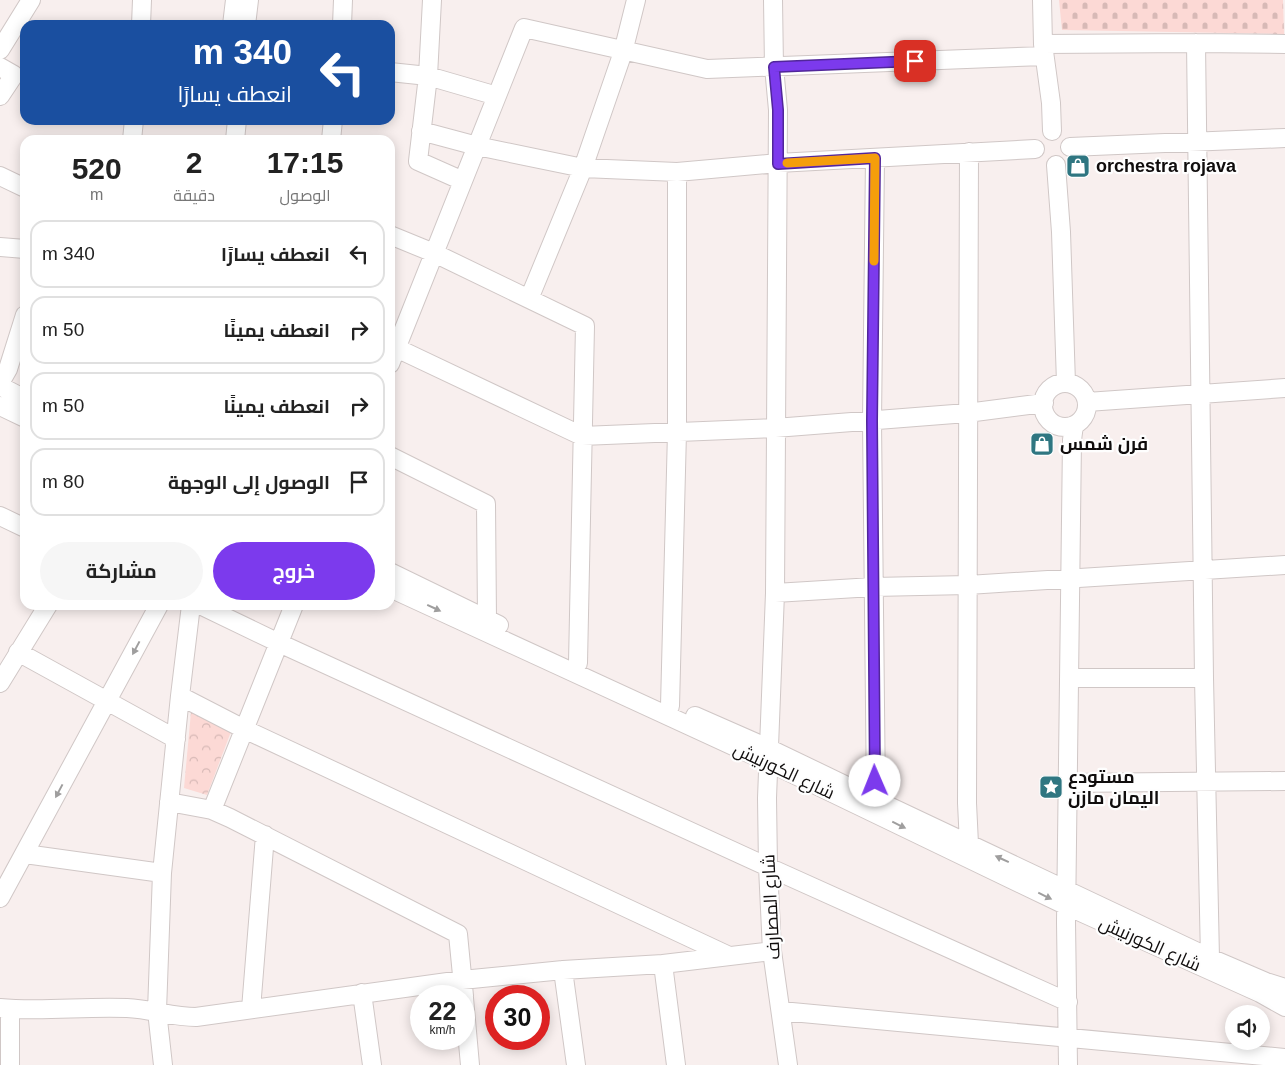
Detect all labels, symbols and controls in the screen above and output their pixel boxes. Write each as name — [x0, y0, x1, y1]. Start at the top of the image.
text: 340 m — [193, 32, 292, 71]
icon: left — [310, 40, 375, 105]
pin — [894, 40, 936, 82]
icon: arrive — [901, 47, 929, 75]
text: انعطف يسارًا — [177, 82, 292, 107]
text: 2 — [186, 146, 203, 179]
text: 17:15 — [267, 146, 343, 179]
text: 520 — [72, 152, 122, 185]
shop icon: orchestra rojava — [1065, 153, 1091, 179]
place label: orchestra rojava — [1096, 156, 1237, 176]
text: m — [90, 186, 103, 203]
text: دقيقة — [173, 187, 215, 204]
text: الوصول — [280, 187, 330, 204]
icon: left — [345, 240, 373, 268]
text: 340 m — [42, 243, 95, 264]
text: انعطف يسارًا — [221, 244, 330, 265]
icon: right — [345, 316, 373, 344]
text: 50 m — [42, 319, 84, 340]
text: انعطف يمينًا — [223, 320, 330, 341]
icon: right — [345, 392, 373, 420]
text: 50 m — [42, 395, 84, 416]
text: انعطف يمينًا — [223, 396, 330, 417]
shop icon: فرن شمس — [1029, 431, 1055, 457]
place label: فرن شمس — [1060, 434, 1148, 455]
icon: arrive — [345, 468, 373, 496]
text: 80 m — [42, 471, 84, 492]
text: الوصول إلى الوجهة — [168, 472, 330, 493]
button: مشاركة — [40, 542, 203, 600]
button: خروج — [213, 542, 375, 600]
one-way arrow — [427, 605, 441, 613]
one-way arrow — [132, 641, 140, 655]
street label: شارع الكورنيش — [729, 739, 838, 805]
position arrow — [848, 754, 900, 806]
place label: مستودع اليمان مازن — [1068, 767, 1159, 809]
place icon: مستودع اليمان مازن — [1038, 774, 1064, 800]
one-way arrow — [55, 784, 63, 798]
one-way arrow — [891, 821, 906, 830]
street label: شارع المصارف — [758, 854, 786, 960]
one-way arrow — [995, 855, 1009, 863]
one-way arrow — [1038, 892, 1052, 900]
street label: شارع الكورنيش — [1095, 913, 1204, 977]
speed limit sign: 30 — [485, 985, 550, 1050]
text: 22 — [429, 997, 456, 1025]
map controls — [1225, 1005, 1270, 1050]
button: sound — [1225, 1005, 1270, 1050]
text: km/h — [429, 1023, 456, 1037]

